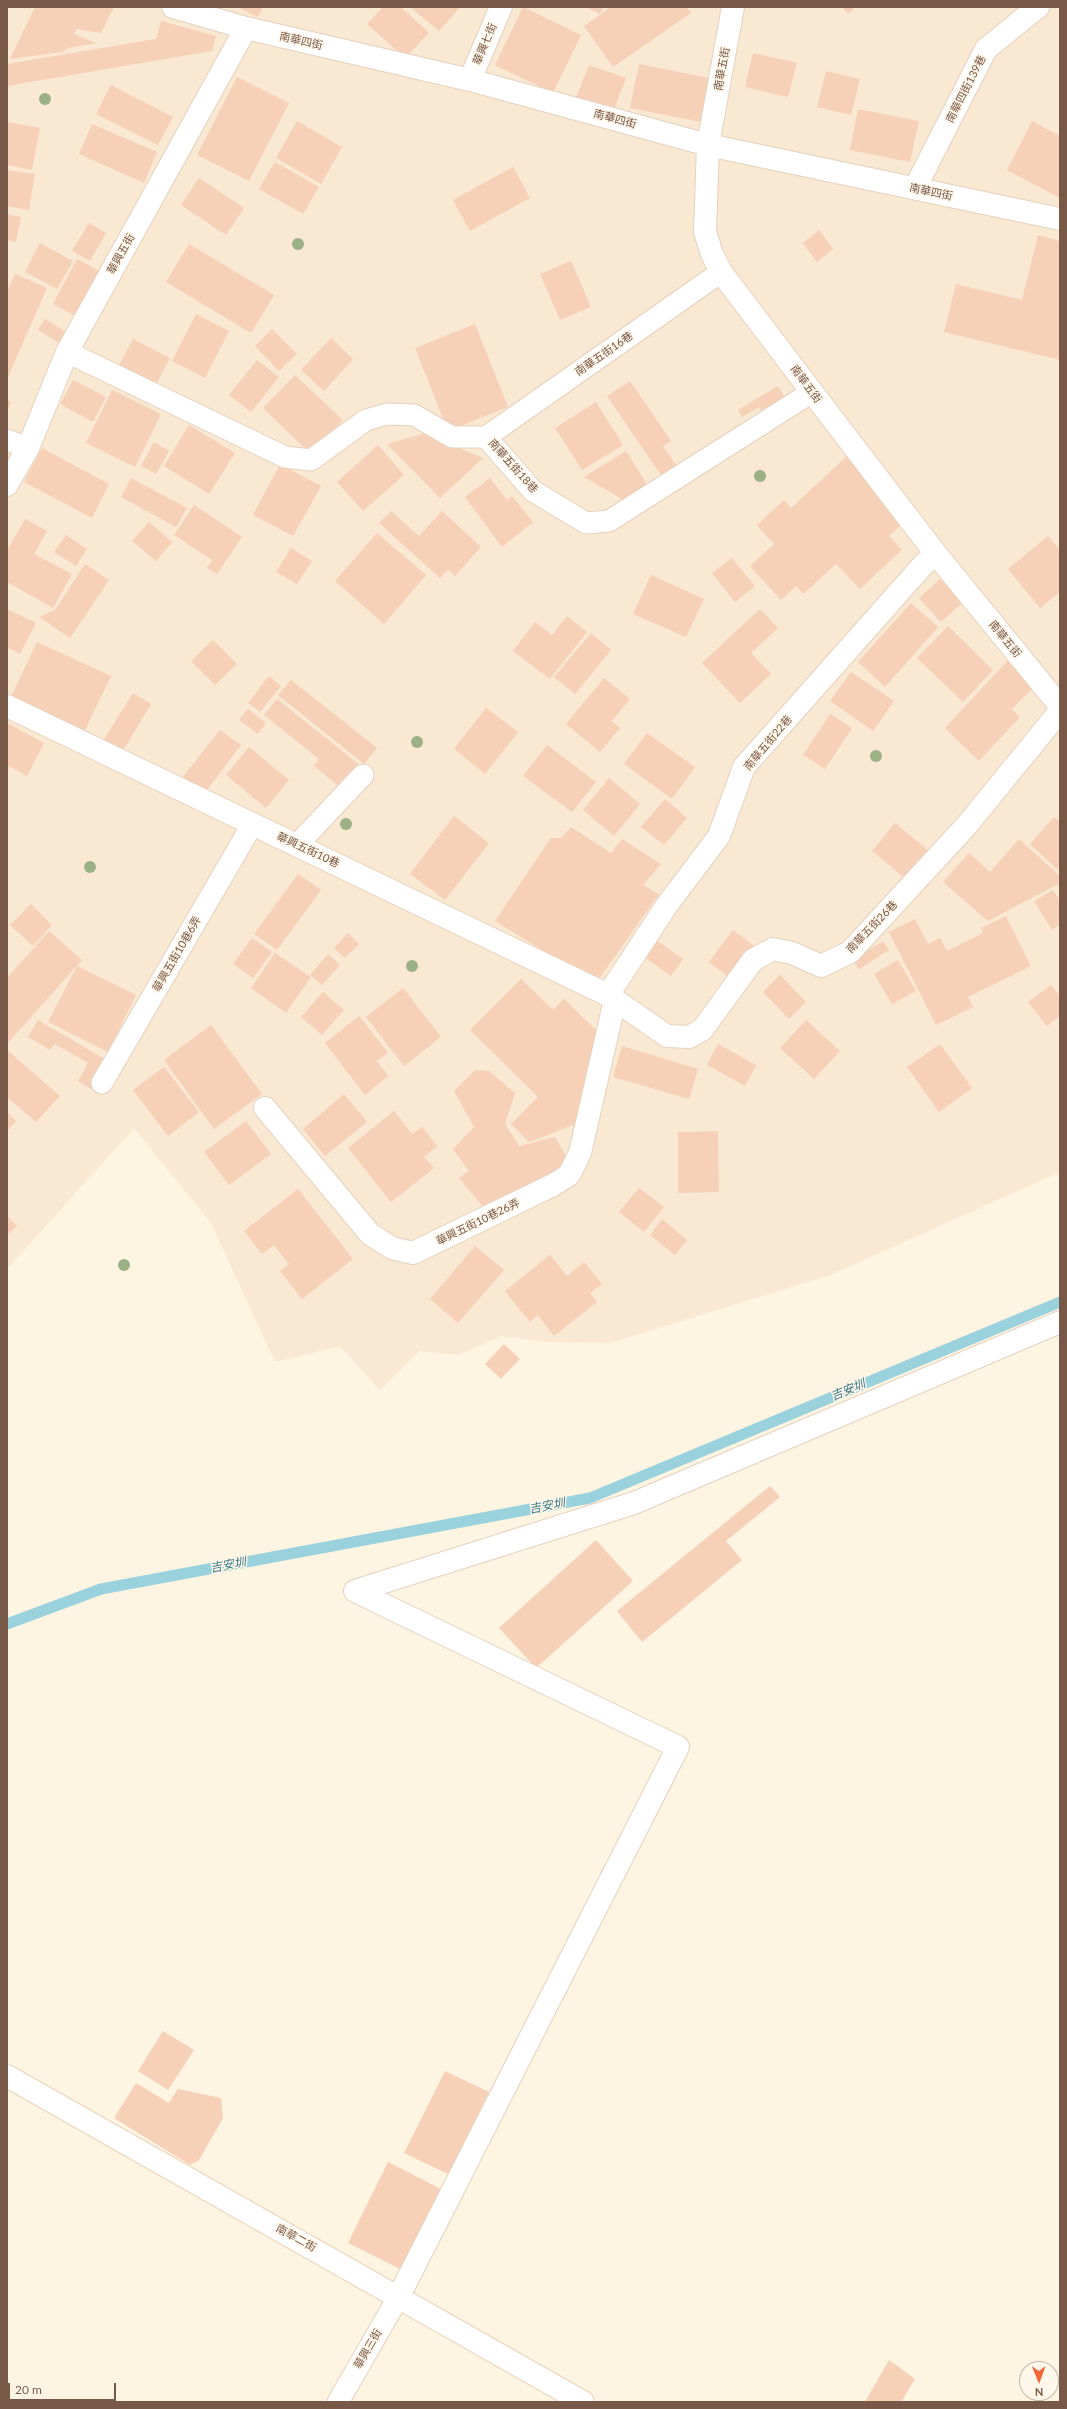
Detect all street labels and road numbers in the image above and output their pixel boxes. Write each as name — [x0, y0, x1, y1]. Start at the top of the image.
street label: 華興七街 — [470, 21, 500, 67]
street label: 南華四街 — [278, 30, 324, 52]
street label: 南華五街 — [712, 46, 732, 92]
street label: 南華四街139巷 — [943, 53, 989, 125]
street label: 南華四街 — [592, 107, 638, 131]
street label: 南華四街 — [908, 181, 954, 203]
street label: 華興五街 — [105, 232, 137, 276]
street label: 南華五街16巷 — [572, 329, 636, 379]
street label: 南華五街 — [787, 362, 825, 406]
street label: 南華五街18巷 — [485, 436, 541, 496]
street label: 南華五街 — [986, 618, 1024, 660]
street label: 南華五街22巷 — [741, 713, 795, 773]
street label: 華興五街10巷 — [275, 830, 341, 870]
street label: 南華五街26巷 — [844, 898, 900, 956]
street label: 華興五街10巷6弄 — [150, 914, 204, 994]
street label: 華興五街10巷26弄 — [434, 1196, 522, 1248]
street label: 南華二街 — [274, 2222, 318, 2254]
street label: 華興三街 — [351, 2327, 385, 2371]

